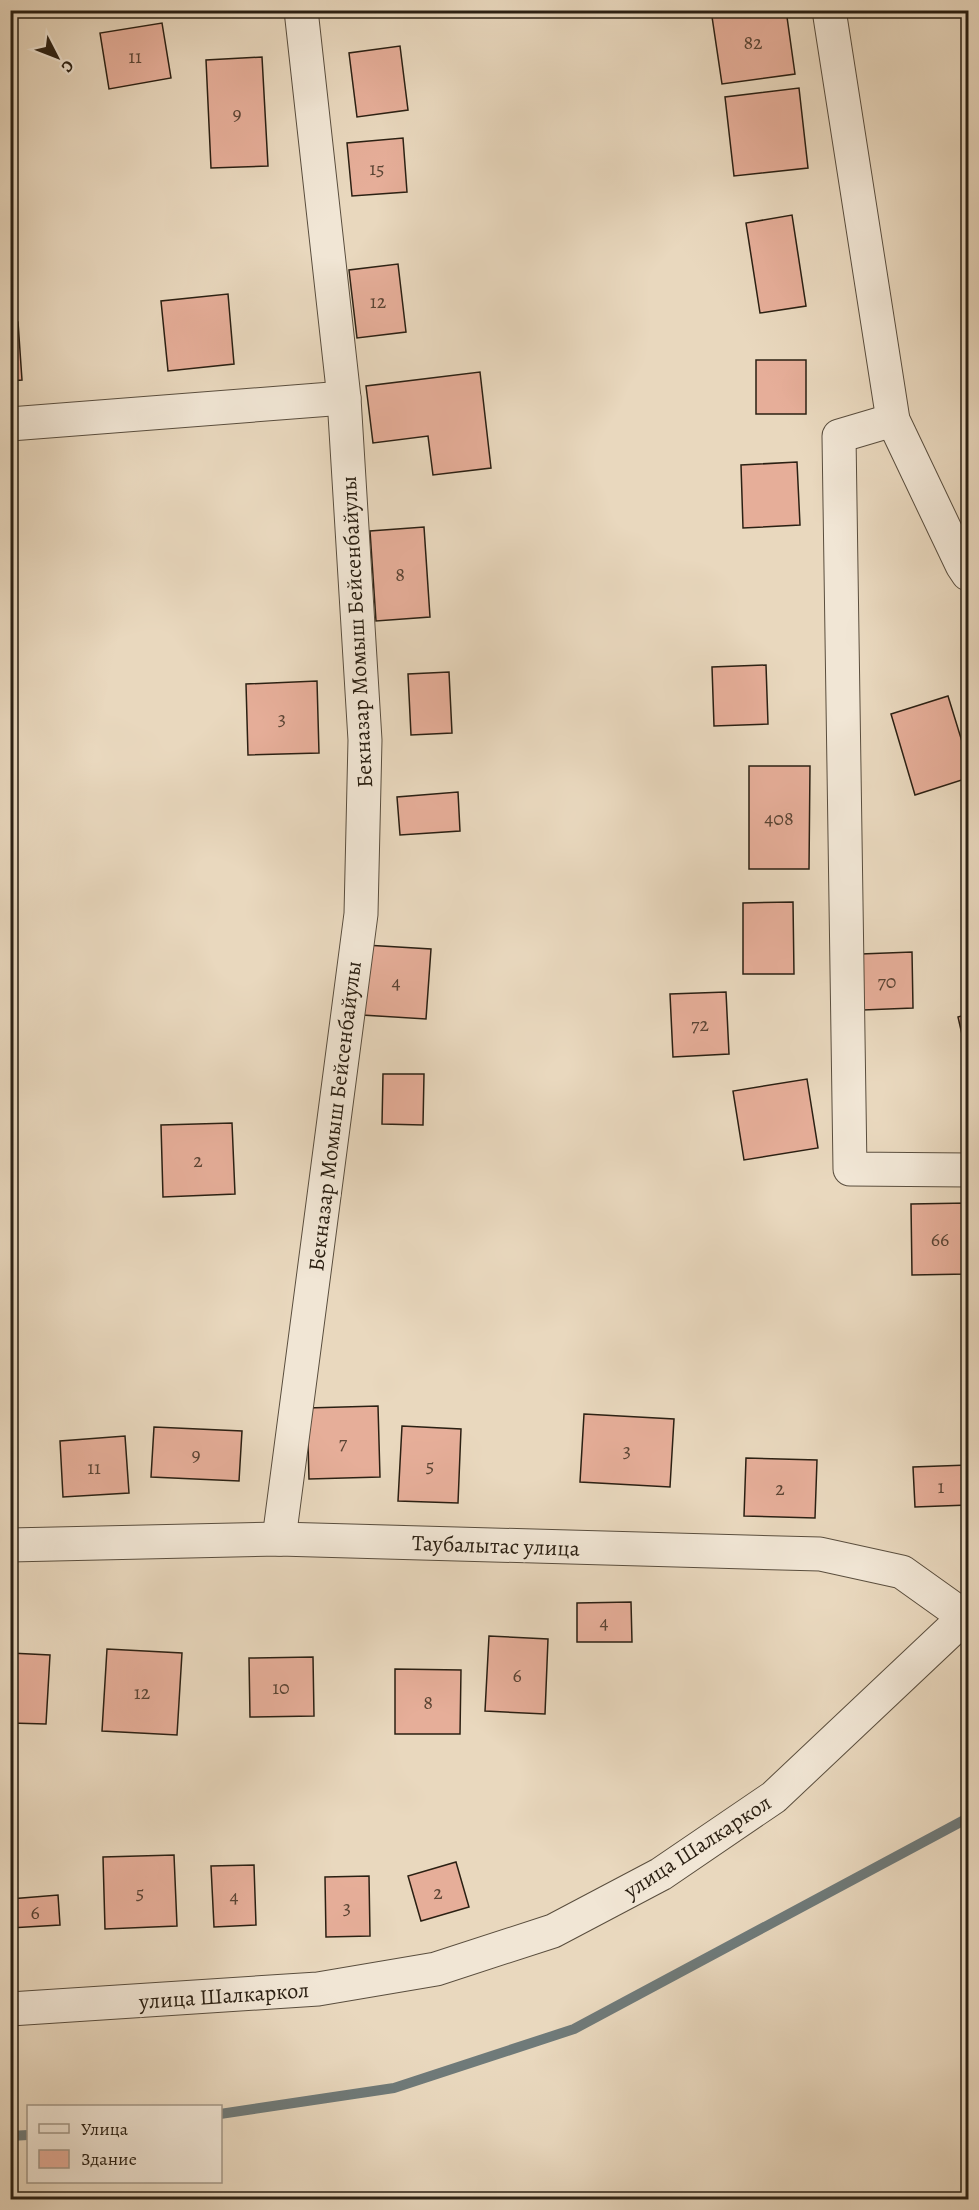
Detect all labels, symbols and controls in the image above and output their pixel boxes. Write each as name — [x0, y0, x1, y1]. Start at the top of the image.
north arrow — [27, 27, 87, 87]
house number: 82 — [743, 29, 763, 56]
house number: 11 — [128, 43, 142, 70]
text: С — [56, 55, 79, 77]
house number: 9 — [232, 100, 242, 127]
house number: 15 — [369, 155, 385, 182]
house number: 12 — [370, 288, 387, 315]
street label: Бекназар Момыш Бейсенбайулы — [334, 475, 380, 789]
house number: 8 — [395, 561, 405, 588]
house number: 3 — [278, 705, 286, 732]
house number: 408 — [764, 805, 794, 832]
street label: Бекназар Момыш Бейсенбайулы — [301, 959, 369, 1273]
house number: 70 — [877, 968, 897, 995]
house number: 4 — [391, 969, 401, 996]
house number: 72 — [691, 1011, 709, 1038]
house number: 2 — [193, 1147, 203, 1174]
house number: 66 — [931, 1226, 949, 1253]
house number: 7 — [339, 1429, 348, 1456]
house number: 3 — [623, 1437, 631, 1464]
house number: 9 — [191, 1441, 201, 1468]
house number: 5 — [426, 1452, 434, 1479]
house number: 11 — [87, 1454, 101, 1481]
house number: 1 — [938, 1473, 945, 1500]
house number: 2 — [775, 1475, 785, 1502]
street label: Таубалытас улица — [412, 1528, 581, 1564]
house number: 4 — [599, 1609, 609, 1636]
house number: 6 — [512, 1662, 522, 1689]
house number: 10 — [272, 1674, 290, 1701]
house number: 12 — [134, 1679, 151, 1706]
house number: 8 — [423, 1689, 433, 1716]
street label: улица Шалкаркол — [617, 1788, 777, 1906]
house number: 5 — [136, 1879, 144, 1906]
house number: 2 — [433, 1879, 443, 1906]
house number: 4 — [229, 1883, 239, 1910]
house number: 3 — [343, 1894, 351, 1921]
house number: 6 — [30, 1899, 40, 1926]
street label: улица Шалкаркол — [137, 1975, 310, 2017]
legend — [27, 2105, 222, 2183]
text: Улица — [81, 2117, 129, 2141]
text: Здание — [81, 2147, 137, 2171]

